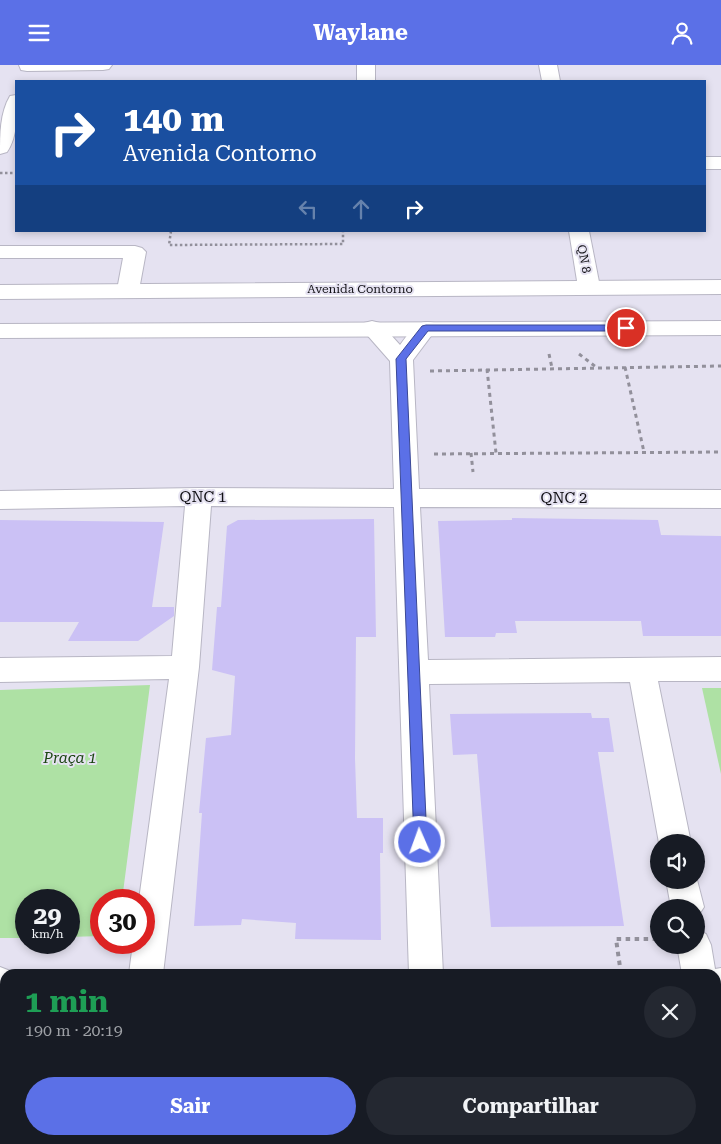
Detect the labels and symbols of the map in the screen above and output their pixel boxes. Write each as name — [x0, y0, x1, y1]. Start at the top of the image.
street label: QN 8 — [574, 243, 594, 275]
street label: Avenida Contorno — [307, 282, 413, 296]
pin — [605, 307, 647, 349]
street label: QNC 1 — [180, 488, 226, 506]
street label: QNC 2 — [541, 489, 587, 507]
park label: Praça 1 — [42, 749, 97, 767]
position arrow — [393, 815, 445, 867]
speed limit sign: 30 — [90, 889, 155, 954]

